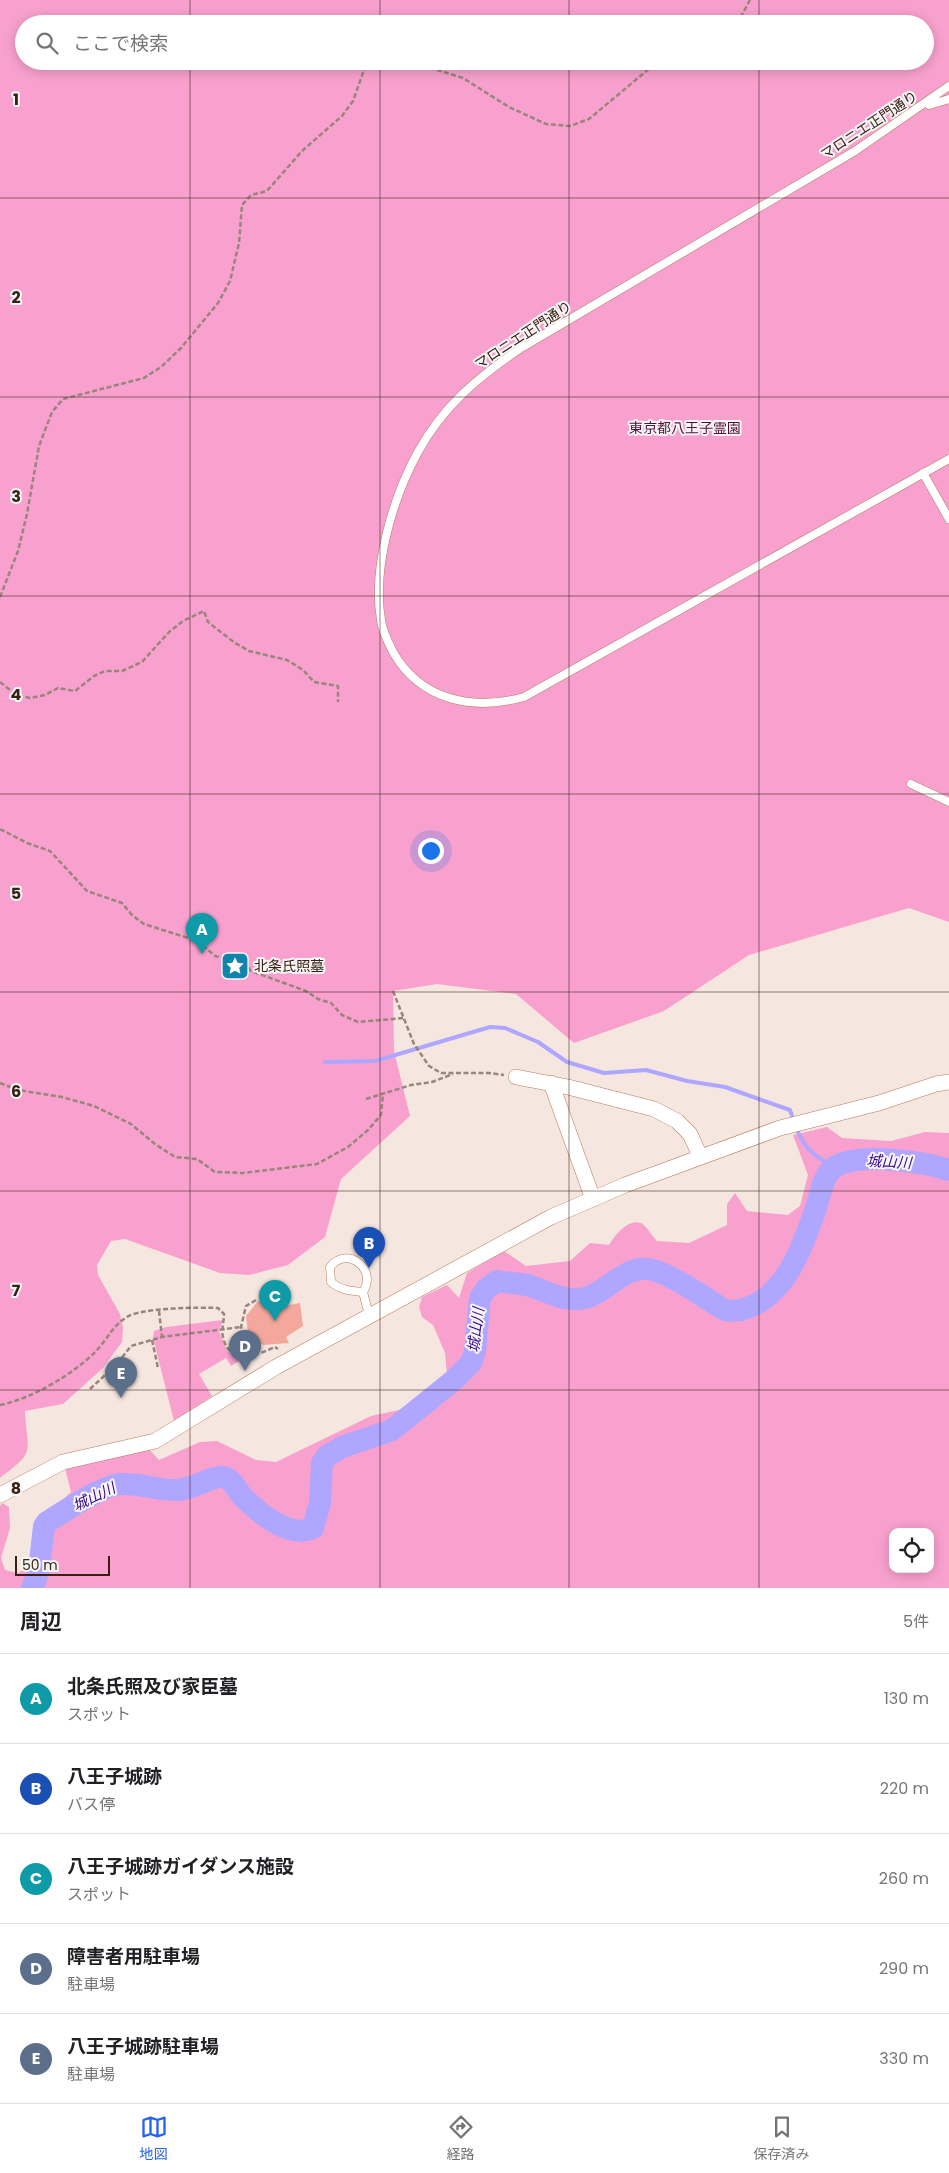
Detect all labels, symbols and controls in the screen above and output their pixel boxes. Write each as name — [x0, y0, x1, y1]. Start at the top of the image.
search box — [15, 15, 934, 70]
icon: search — [33, 29, 61, 57]
text: ここで検索 — [73, 30, 168, 57]
street label: マロニエ正門通り — [817, 86, 921, 164]
text: 1 — [13, 88, 19, 111]
text: 2 — [11, 286, 21, 309]
street label: マロニエ正門通り — [471, 296, 575, 374]
park label: 東京都八王子霊園 — [629, 418, 741, 438]
text: 3 — [11, 485, 21, 508]
text: 4 — [11, 683, 22, 706]
your location — [418, 838, 444, 864]
text: 5 — [11, 882, 21, 905]
pin: A — [186, 913, 218, 954]
place icon: 北条氏照墓 — [220, 951, 250, 981]
place label: 北条氏照墓 — [254, 956, 324, 976]
text: 6 — [11, 1080, 21, 1103]
water label: 城山川 — [866, 1150, 914, 1173]
pin: B — [353, 1227, 385, 1268]
text: 7 — [12, 1279, 21, 1302]
pin: C — [259, 1280, 291, 1321]
water label: 城山川 — [462, 1304, 489, 1354]
pin: D — [229, 1330, 261, 1371]
pin: E — [105, 1357, 137, 1398]
water label: 城山川 — [69, 1476, 120, 1516]
text: 8 — [11, 1477, 21, 1500]
map controls — [889, 1528, 934, 1573]
button: locate — [889, 1528, 934, 1573]
scale bar — [15, 1553, 110, 1576]
text: 50 m — [22, 1555, 58, 1575]
text: 周辺 — [20, 1607, 62, 1636]
text: 5件 — [903, 1610, 929, 1633]
text: 北条氏照及び家臣墓 — [67, 1673, 238, 1700]
text: A — [30, 1687, 42, 1710]
text: 130 m — [884, 1687, 929, 1710]
text: スポット — [67, 1703, 131, 1726]
text: 八王子城跡 — [67, 1763, 162, 1790]
text: B — [31, 1777, 41, 1800]
text: 220 m — [880, 1777, 929, 1800]
text: バス停 — [67, 1793, 115, 1816]
text: 八王子城跡ガイダンス施設 — [67, 1853, 294, 1880]
text: C — [30, 1867, 42, 1890]
text: 260 m — [879, 1867, 929, 1890]
text: スポット — [67, 1883, 131, 1906]
text: 障害者用駐車場 — [67, 1943, 200, 1970]
text: D — [30, 1957, 42, 1980]
text: 290 m — [879, 1957, 929, 1980]
text: 駐車場 — [67, 1973, 115, 1996]
text: 八王子城跡駐車場 — [67, 2033, 219, 2060]
text: E — [32, 2047, 40, 2070]
text: 330 m — [879, 2047, 929, 2070]
text: 駐車場 — [67, 2063, 115, 2086]
tab: 地図 — [140, 2113, 168, 2165]
tab: 経路 — [447, 2113, 475, 2165]
tab: 保存済み — [754, 2113, 810, 2165]

